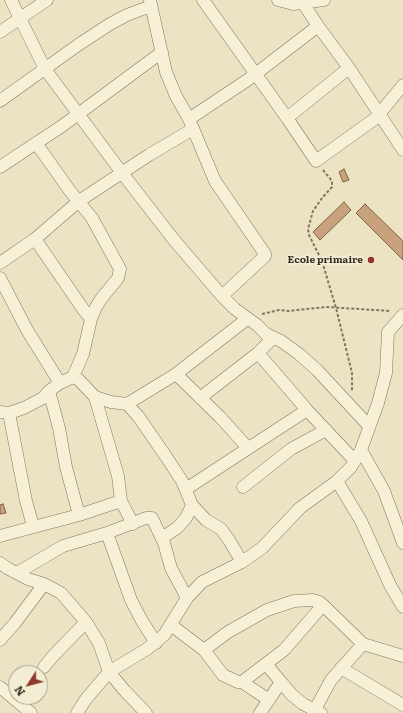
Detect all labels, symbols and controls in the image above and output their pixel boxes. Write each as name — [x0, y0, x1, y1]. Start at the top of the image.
place label: Ecole primaire — [288, 254, 363, 266]
marker: Ecole primaire — [366, 255, 376, 265]
north arrow — [8, 665, 48, 705]
text: N — [10, 683, 28, 700]

